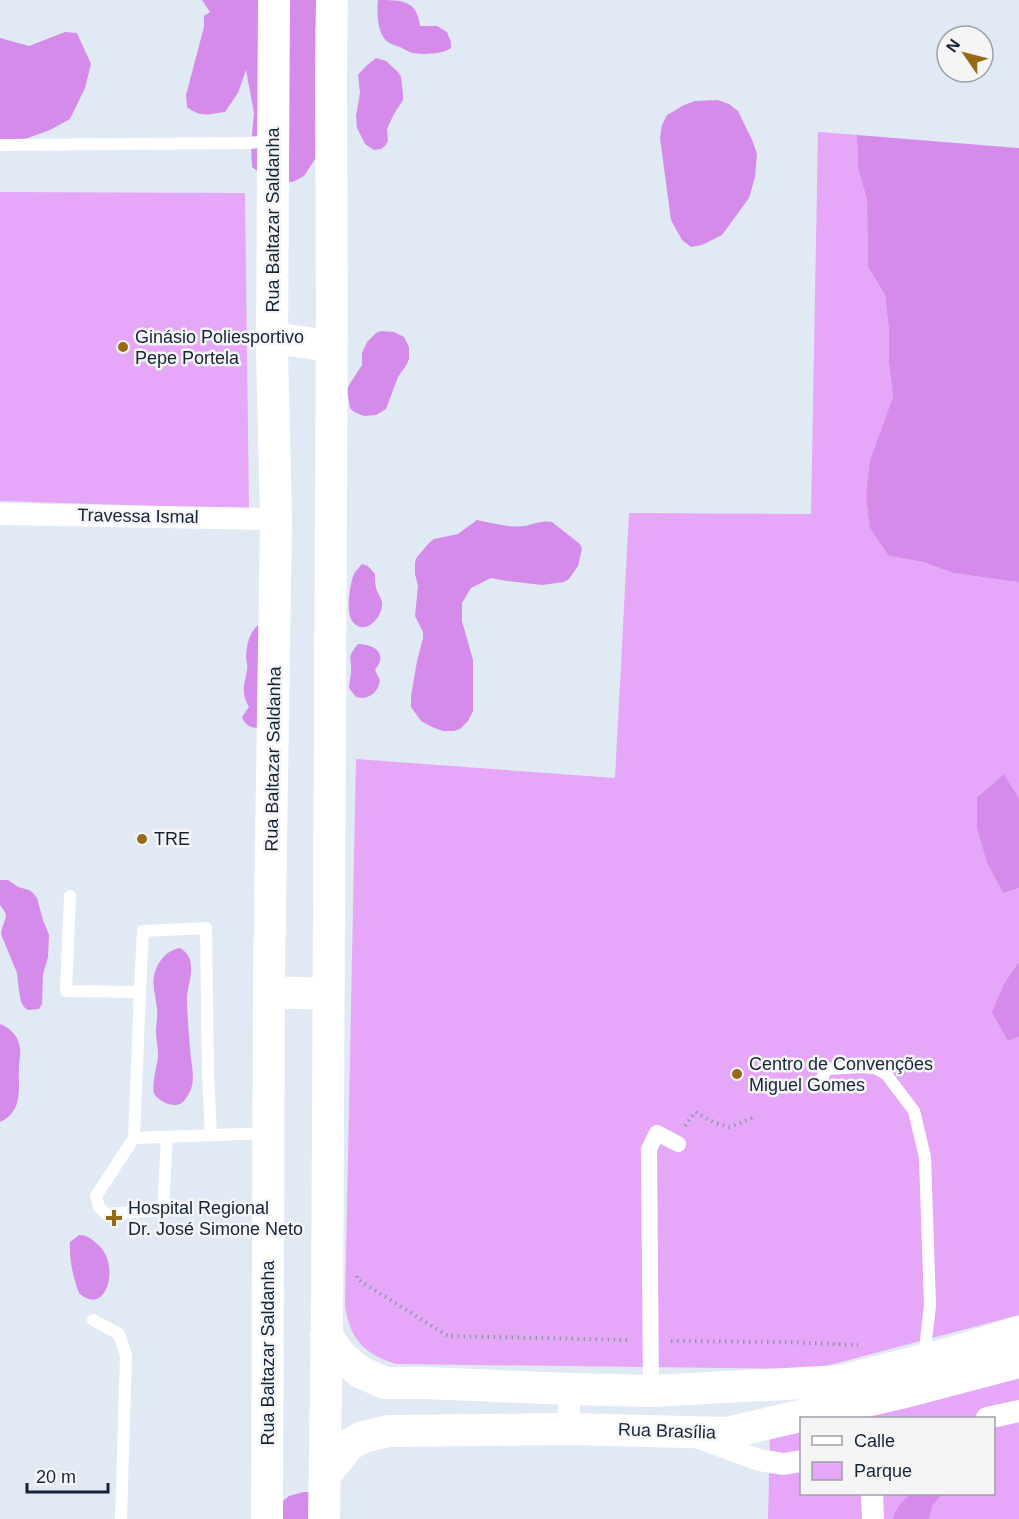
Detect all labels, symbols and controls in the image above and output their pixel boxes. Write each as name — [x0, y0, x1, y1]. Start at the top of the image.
north arrow — [935, 24, 995, 84]
text: N — [943, 36, 963, 55]
street label: Rua Baltazar Saldanha — [263, 126, 283, 313]
place label: Ginásio Poliesportivo Pepe Portela — [135, 327, 304, 368]
marker: Ginásio Poliesportivo Pepe Portela — [116, 340, 130, 354]
street label: Travessa Ismal — [77, 505, 199, 527]
street label: Rua Baltazar Saldanha — [261, 665, 285, 852]
place label: TRE — [154, 829, 190, 849]
marker: TRE — [135, 832, 149, 846]
place label: Centro de Convenções Miguel Gomes — [749, 1054, 933, 1095]
marker: Centro de Convenções Miguel Gomes — [730, 1067, 744, 1081]
place label: Hospital Regional Dr. José Simone Neto — [128, 1198, 303, 1239]
marker: Hospital Regional Dr. José Simone Neto — [105, 1209, 123, 1227]
street label: Rua Baltazar Saldanha — [258, 1259, 278, 1446]
legend — [800, 1417, 995, 1495]
street label: Rua Brasília — [618, 1419, 717, 1443]
text: Calle — [854, 1431, 895, 1451]
scale bar — [27, 1456, 108, 1494]
text: Parque — [854, 1461, 912, 1481]
text: 20 m — [36, 1467, 76, 1487]

